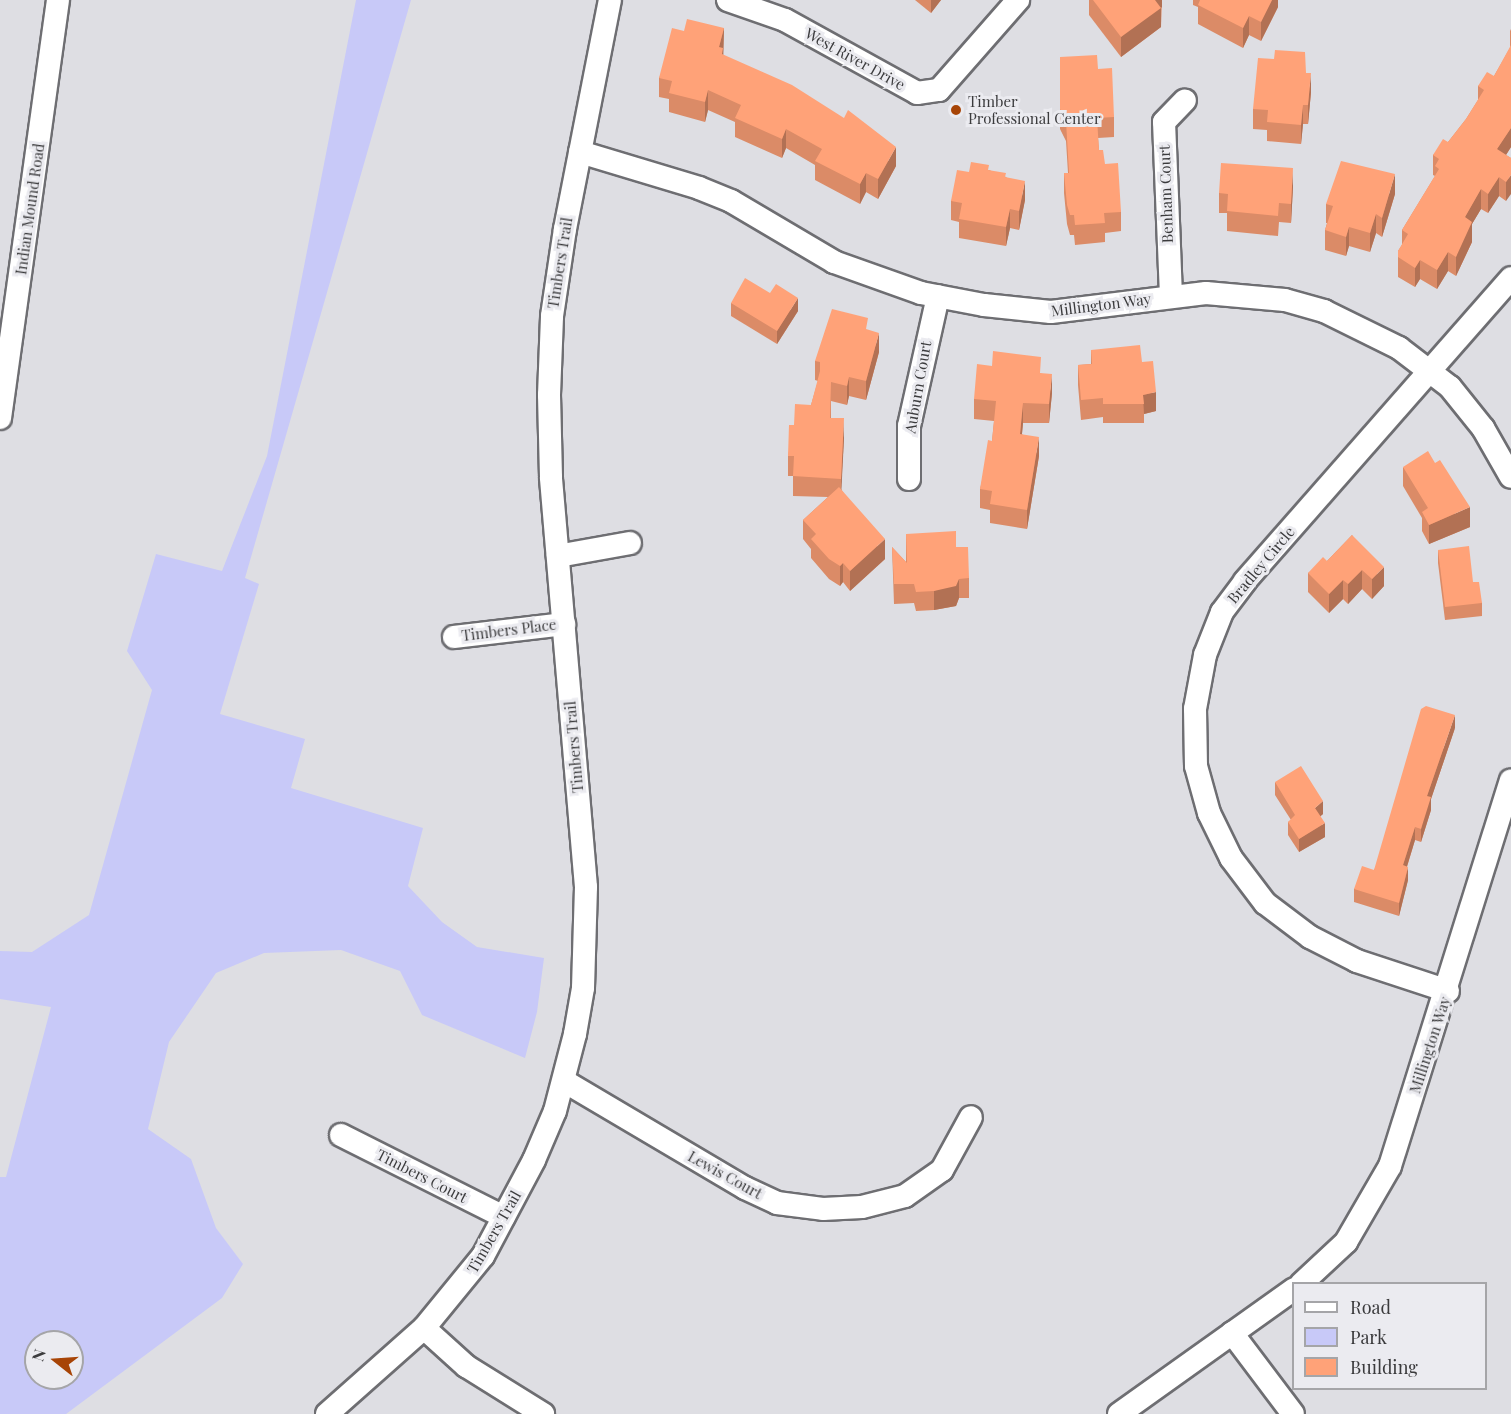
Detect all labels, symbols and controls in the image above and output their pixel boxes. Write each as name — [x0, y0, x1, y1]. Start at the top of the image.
street label: West River Drive — [802, 24, 908, 94]
place label: Timber Professional Center — [968, 92, 1101, 127]
marker: Timber Professional Center — [949, 103, 963, 117]
street label: Indian Mound Road — [12, 142, 48, 276]
street label: Benham Court — [1155, 144, 1177, 244]
street label: Timbers Trail — [544, 216, 576, 310]
street label: Millington Way — [1050, 290, 1152, 320]
street label: Auburn Court — [901, 339, 935, 435]
street label: Bradley Circle — [1224, 523, 1298, 607]
street label: Timbers Place — [461, 615, 557, 645]
street label: Timbers Trail — [561, 700, 587, 794]
street label: Millington Way — [1406, 994, 1454, 1096]
street label: Timbers Court — [374, 1145, 470, 1207]
street label: Lewis Court — [685, 1147, 765, 1203]
street label: Timbers Trail — [463, 1188, 525, 1276]
legend — [1292, 1282, 1487, 1390]
text: Road — [1350, 1295, 1391, 1319]
text: Park — [1350, 1325, 1387, 1349]
north arrow — [24, 1330, 84, 1390]
text: N — [26, 1347, 50, 1364]
text: Building — [1350, 1355, 1418, 1379]

